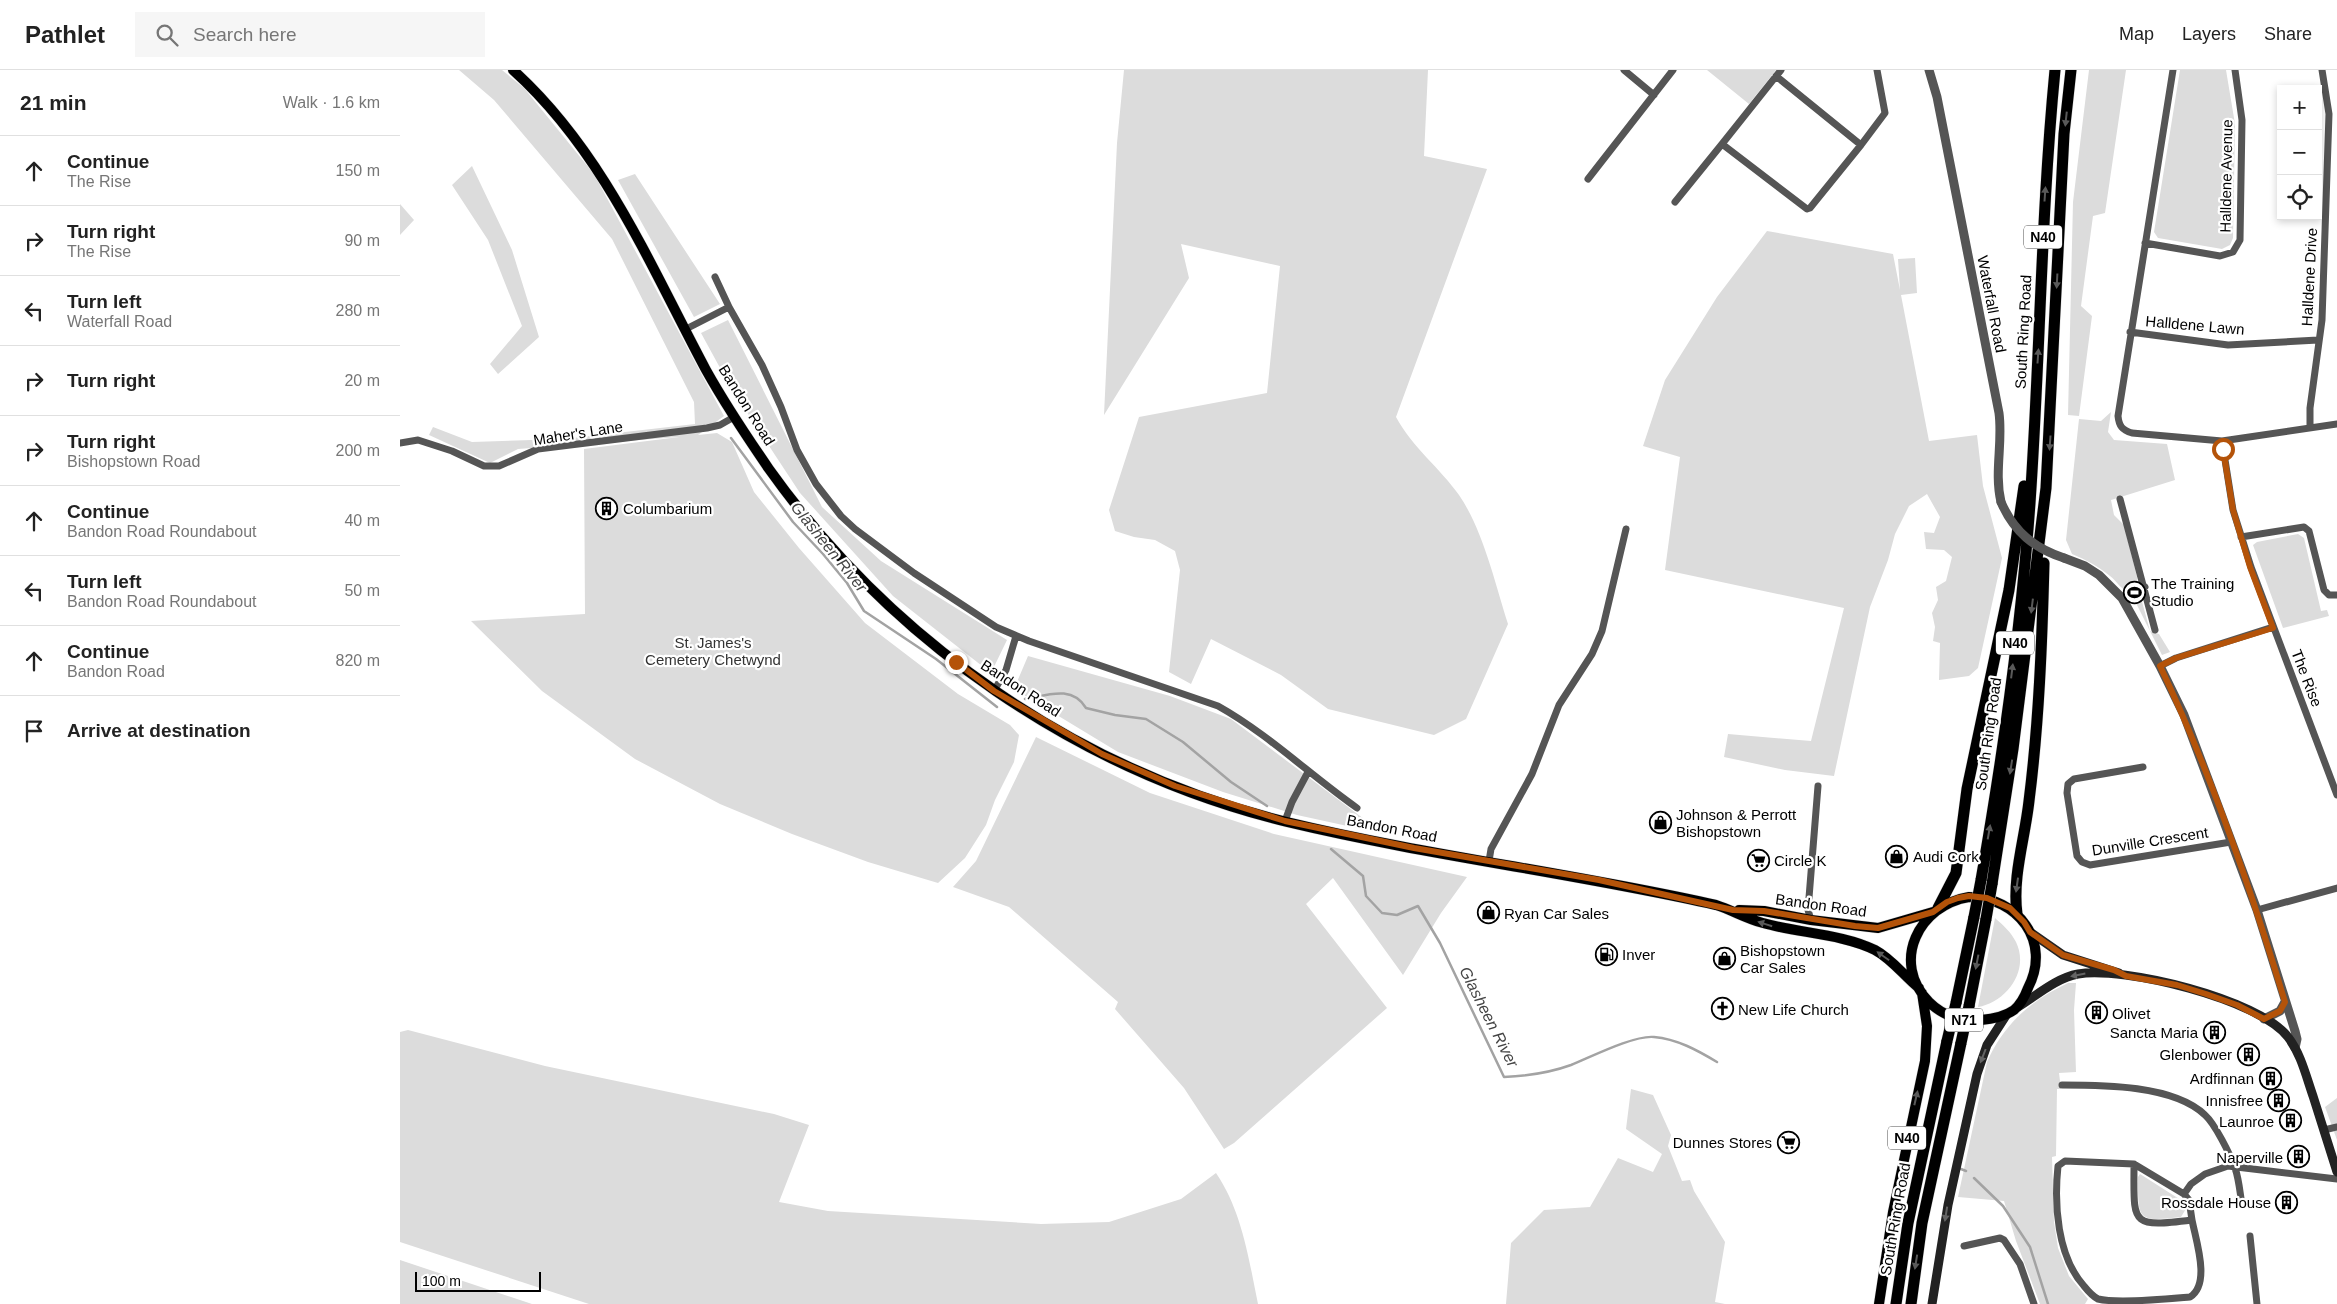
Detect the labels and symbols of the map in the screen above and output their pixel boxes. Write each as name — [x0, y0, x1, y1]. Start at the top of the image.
one-way arrow — [2062, 111, 2070, 127]
street label: Halldene Avenue — [2217, 119, 2235, 233]
one-way arrow — [2042, 185, 2050, 201]
road number: N40 — [2024, 226, 2062, 248]
street label: Halldene Drive — [2298, 227, 2320, 327]
street label: Waterfall Road — [1974, 254, 2010, 354]
one-way arrow — [2053, 273, 2061, 289]
street label: South Ring Road — [2012, 275, 2034, 389]
street label: Halldene Lawn — [2145, 312, 2245, 338]
one-way arrow — [2034, 348, 2042, 364]
street label: Bandon Road — [715, 362, 779, 448]
street label: Maher's Lane — [532, 418, 624, 448]
one-way arrow — [2045, 435, 2053, 451]
route start — [2212, 438, 2235, 461]
building icon: Columbarium — [595, 496, 619, 520]
water label: Glasheen River — [788, 499, 871, 596]
place label: Columbarium — [623, 500, 712, 517]
place label: The Training Studio — [2151, 575, 2234, 609]
sports icon: The Training Studio — [2123, 580, 2147, 604]
one-way arrow — [2028, 598, 2036, 614]
road number: N40 — [1996, 632, 2034, 654]
park label: St. James's Cemetery Chetwynd — [645, 634, 781, 668]
street label: The Rise — [2288, 647, 2326, 709]
route end — [945, 651, 968, 674]
street label: Bandon Road — [978, 656, 1064, 720]
one-way arrow — [2008, 663, 2016, 679]
street label: South Ring Road — [1972, 676, 2004, 792]
one-way arrow — [2007, 759, 2015, 775]
place label: Johnson & Perrott Bishopstown — [1676, 806, 1797, 840]
street label: Bandon Road — [1345, 811, 1439, 845]
shop icon: Johnson & Perrott Bishopstown — [1648, 811, 1672, 835]
street label: Dunville Crescent — [2091, 823, 2210, 859]
one-way arrow — [1986, 824, 1994, 840]
shop icon: Audi Cork — [1885, 844, 1909, 868]
supermarket icon: Circle K — [1746, 848, 1770, 872]
place label: Audi Cork — [1913, 848, 1979, 865]
place label: Circle K — [1774, 852, 1827, 869]
one-way arrow — [2012, 877, 2020, 893]
street label: Bandon Road — [1774, 890, 1868, 920]
shop icon: Ryan Car Sales — [1476, 901, 1500, 925]
place label: Ryan Car Sales — [1504, 905, 1609, 922]
one-way arrow — [1757, 919, 1772, 927]
fuel station icon: Inver — [1594, 942, 1618, 966]
place label: Bishopstown Car Sales — [1740, 942, 1825, 976]
place label: Inver — [1622, 946, 1655, 963]
shop icon: Bishopstown Car Sales — [1712, 947, 1736, 971]
one-way arrow — [1876, 951, 1890, 961]
one-way arrow — [1973, 955, 1981, 970]
water label: Glasheen River — [1456, 964, 1522, 1071]
one-way arrow — [2070, 971, 2085, 979]
church icon: New Life Church — [1710, 997, 1734, 1021]
place label: New Life Church — [1738, 1001, 1849, 1018]
building icon: Olivet — [2084, 1001, 2108, 1025]
place label: Olivet — [2112, 1005, 2151, 1022]
road number: N71 — [1945, 1008, 1983, 1032]
building icon: Sancta Maria — [2202, 1020, 2226, 1044]
place label: Sancta Maria — [2110, 1024, 2199, 1041]
building icon: Glenbower — [2236, 1042, 2260, 1066]
place label: Glenbower — [2159, 1046, 2232, 1063]
one-way arrow — [1979, 1049, 1987, 1064]
building icon: Ardfinnan — [2258, 1066, 2282, 1090]
place label: Ardfinnan — [2190, 1070, 2254, 1087]
building icon: Innisfree — [2267, 1088, 2291, 1112]
one-way arrow — [1912, 1090, 1920, 1106]
place label: Innisfree — [2205, 1092, 2263, 1109]
building icon: Launroe — [2278, 1109, 2302, 1133]
place label: Launroe — [2219, 1113, 2274, 1130]
road number: N40 — [1888, 1126, 1926, 1150]
supermarket icon: Dunnes Stores — [1776, 1130, 1800, 1154]
place label: Dunnes Stores — [1673, 1134, 1772, 1151]
building icon: Naperville — [2287, 1145, 2311, 1169]
place label: Naperville — [2216, 1149, 2283, 1166]
street label: South Ring Road — [1877, 1161, 1913, 1277]
building icon: Rossdale House — [2275, 1190, 2299, 1214]
place label: Rossdale House — [2161, 1194, 2271, 1211]
one-way arrow — [1942, 1206, 1950, 1222]
one-way arrow — [1912, 1255, 1920, 1271]
scale bar — [415, 1269, 541, 1292]

